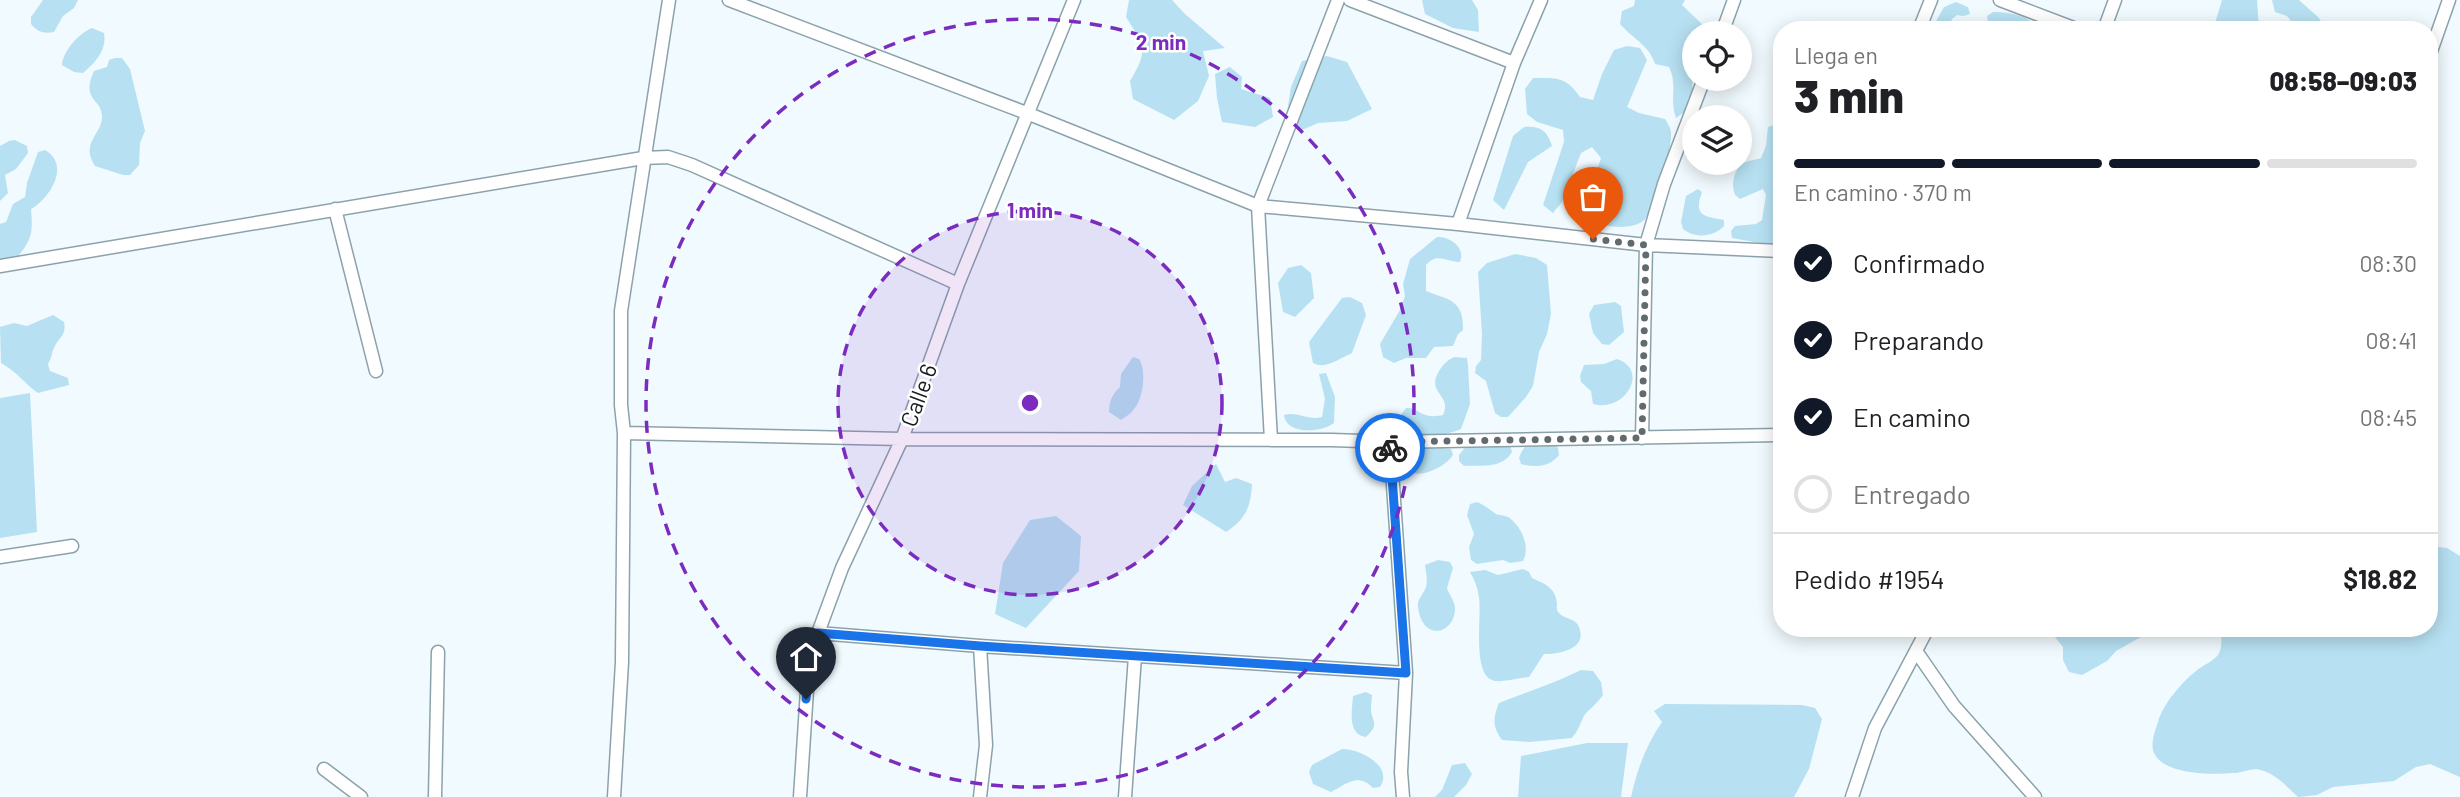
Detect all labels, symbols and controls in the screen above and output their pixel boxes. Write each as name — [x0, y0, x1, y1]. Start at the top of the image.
map controls — [1682, 21, 1752, 175]
button: locate — [1682, 21, 1752, 91]
text: 2 min — [1136, 29, 1186, 54]
text: Llega en — [1794, 41, 1878, 69]
text: 08:58–09:03 — [2270, 65, 2417, 96]
text: 3 min — [1794, 67, 1904, 122]
button: layers — [1682, 105, 1752, 175]
pin — [1563, 167, 1623, 239]
icon: bag — [1574, 178, 1612, 216]
text: En camino · 370 m — [1794, 178, 1972, 206]
text: 1 min — [1007, 197, 1053, 222]
icon: check — [1794, 244, 1832, 282]
text: Confirmado — [1853, 247, 1985, 278]
text: 08:30 — [2359, 249, 2417, 277]
icon: check — [1794, 321, 1832, 359]
text: Preparando — [1853, 324, 1984, 355]
text: 08:41 — [2366, 326, 2417, 354]
street label: Calle 6 — [894, 360, 942, 430]
centre of rings — [1018, 391, 1042, 415]
icon: check — [1794, 398, 1832, 436]
text: En camino — [1853, 401, 1971, 432]
text: 08:45 — [2360, 403, 2417, 431]
courier — [1355, 413, 1425, 483]
icon: bike — [1371, 429, 1409, 467]
text: Entregado — [1853, 478, 1971, 509]
text: Pedido #1954 — [1794, 563, 1945, 594]
text: $18.82 — [2343, 563, 2417, 594]
pin — [776, 627, 836, 699]
icon: home — [787, 638, 825, 676]

